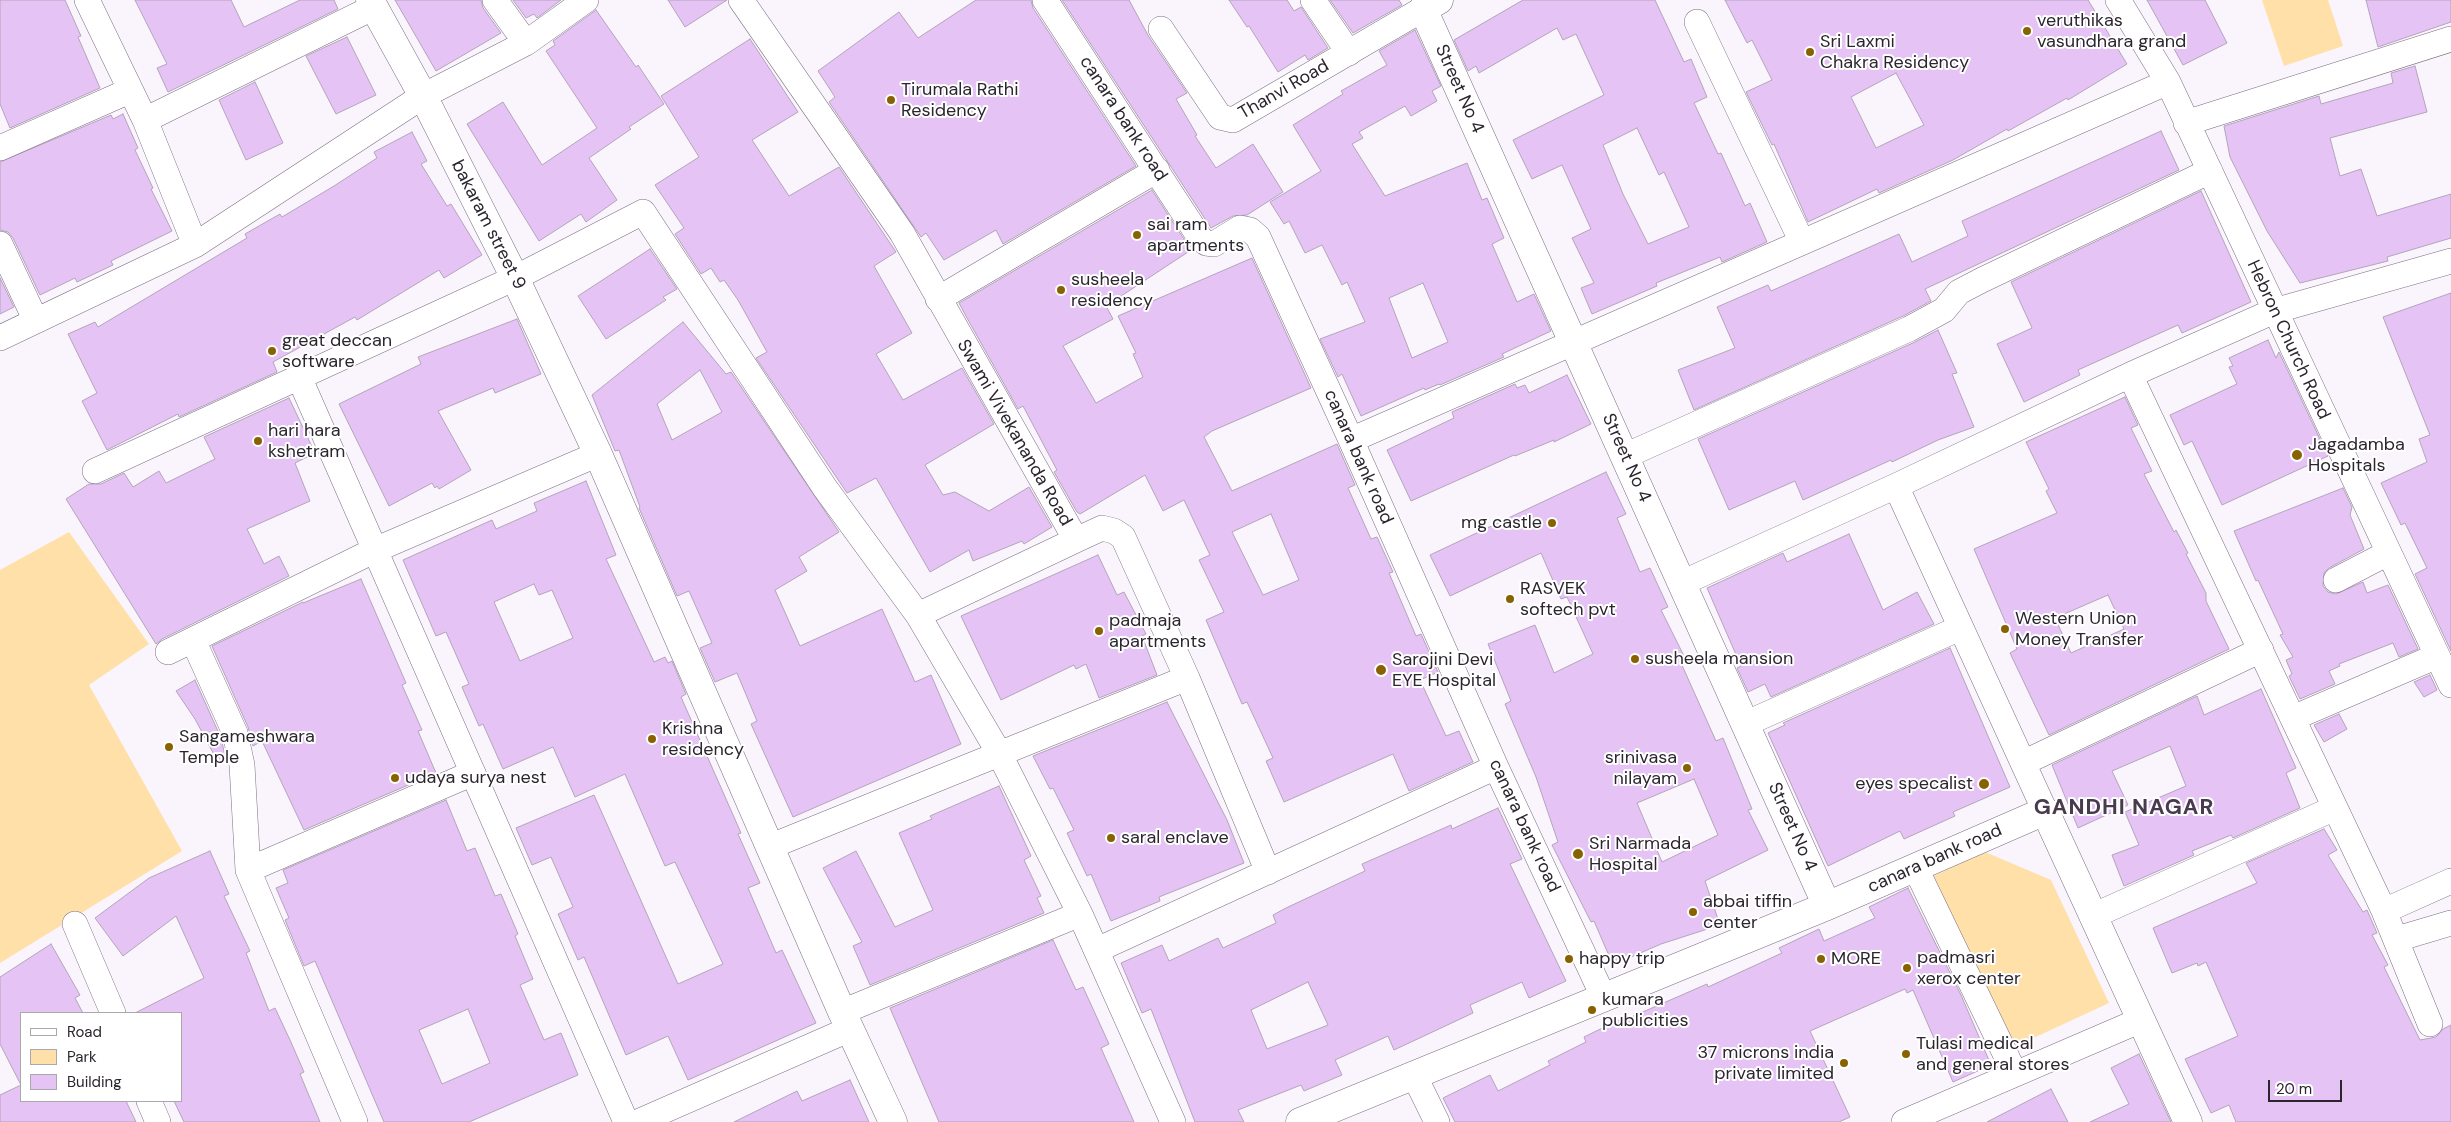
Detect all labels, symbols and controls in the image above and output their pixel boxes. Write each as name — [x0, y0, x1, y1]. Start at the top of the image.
place label: veruthikas vasundhara grand — [2037, 10, 2186, 52]
marker: veruthikas vasundhara grand — [2021, 25, 2033, 37]
place label: Sri Laxmi Chakra Residency — [1820, 31, 1969, 74]
street label: Street No 4 — [1430, 41, 1488, 137]
marker: Sri Laxmi Chakra Residency — [1804, 46, 1816, 58]
street label: canara bank road — [1075, 52, 1171, 186]
street label: Thanvi Road — [1235, 55, 1333, 125]
place label: Tirumala Rathi Residency — [901, 79, 1019, 122]
marker: Tirumala Rathi Residency — [885, 94, 897, 106]
street label: bakaram street 9 — [446, 157, 530, 293]
place label: sai ram apartments — [1147, 214, 1244, 256]
marker: sai ram apartments — [1131, 229, 1143, 241]
street label: Hebron Church Road — [2242, 257, 2334, 423]
place label: susheela residency — [1071, 269, 1153, 312]
marker: susheela residency — [1055, 284, 1067, 296]
place label: great deccan software — [282, 330, 392, 372]
street label: Swami Vivekananda Road — [952, 336, 1076, 530]
marker: great deccan software — [266, 345, 278, 357]
street label: canara bank road — [1319, 386, 1397, 528]
street label: Street No 4 — [1597, 410, 1655, 506]
place label: hari hara kshetram — [268, 420, 345, 462]
place label: Jagadamba Hospitals — [2308, 434, 2405, 476]
marker: hari hara kshetram — [252, 435, 264, 447]
marker: Jagadamba Hospitals — [2290, 448, 2304, 462]
place label: mg castle — [1461, 512, 1542, 534]
marker: mg castle — [1546, 517, 1558, 529]
place label: RASVEK softech pvt — [1520, 578, 1616, 620]
marker: RASVEK softech pvt — [1504, 593, 1516, 605]
place label: Western Union Money Transfer — [2015, 608, 2143, 650]
place label: padmaja apartments — [1109, 610, 1206, 652]
marker: Western Union Money Transfer — [1999, 623, 2011, 635]
marker: padmaja apartments — [1093, 625, 1105, 637]
place label: susheela mansion — [1645, 648, 1793, 670]
place label: Sarojini Devi EYE Hospital — [1392, 649, 1496, 692]
marker: susheela mansion — [1629, 653, 1641, 665]
marker: Sarojini Devi EYE Hospital — [1374, 663, 1388, 677]
place label: Krishna residency — [662, 718, 744, 761]
place label: Sangameshwara Temple — [179, 726, 315, 769]
marker: Krishna residency — [646, 733, 658, 745]
marker: Sangameshwara Temple — [163, 741, 175, 753]
place label: srinivasa nilayam — [1605, 747, 1677, 790]
street label: canara bank road — [1484, 756, 1564, 896]
marker: srinivasa nilayam — [1681, 762, 1693, 774]
place label: udaya surya nest — [405, 767, 546, 789]
marker: udaya surya nest — [389, 772, 401, 784]
place label: eyes specalist — [1855, 773, 1973, 795]
marker: eyes specalist — [1977, 777, 1991, 791]
street label: Street No 4 — [1763, 779, 1821, 875]
district label: GANDHI NAGAR — [2032, 795, 2216, 821]
street label: canara bank road — [1864, 820, 2006, 898]
place label: saral enclave — [1121, 827, 1229, 849]
marker: saral enclave — [1105, 832, 1117, 844]
place label: Sri Narmada Hospital — [1589, 833, 1691, 876]
marker: Sri Narmada Hospital — [1571, 847, 1585, 861]
place label: abbai tiffin center — [1703, 891, 1792, 934]
marker: abbai tiffin center — [1687, 906, 1699, 918]
place label: padmasri xerox center — [1917, 947, 2021, 990]
place label: happy trip — [1579, 948, 1665, 970]
place label: MORE — [1831, 948, 1881, 970]
marker: happy trip — [1563, 953, 1575, 965]
marker: MORE — [1815, 953, 1827, 965]
marker: padmasri xerox center — [1901, 962, 1913, 974]
place label: kumara publicities — [1602, 989, 1688, 1032]
marker: kumara publicities — [1586, 1004, 1598, 1016]
legend — [20, 1012, 182, 1102]
text: Road — [67, 1022, 102, 1042]
place label: Tulasi medical and general stores — [1916, 1033, 2070, 1076]
place label: 37 microns india private limited — [1697, 1042, 1834, 1084]
text: Park — [67, 1047, 97, 1067]
marker: Tulasi medical and general stores — [1900, 1048, 1912, 1060]
marker: 37 microns india private limited — [1838, 1057, 1850, 1069]
scale bar — [2271, 1070, 2345, 1102]
text: Building — [67, 1072, 122, 1092]
text: 20 m — [2276, 1079, 2312, 1099]

